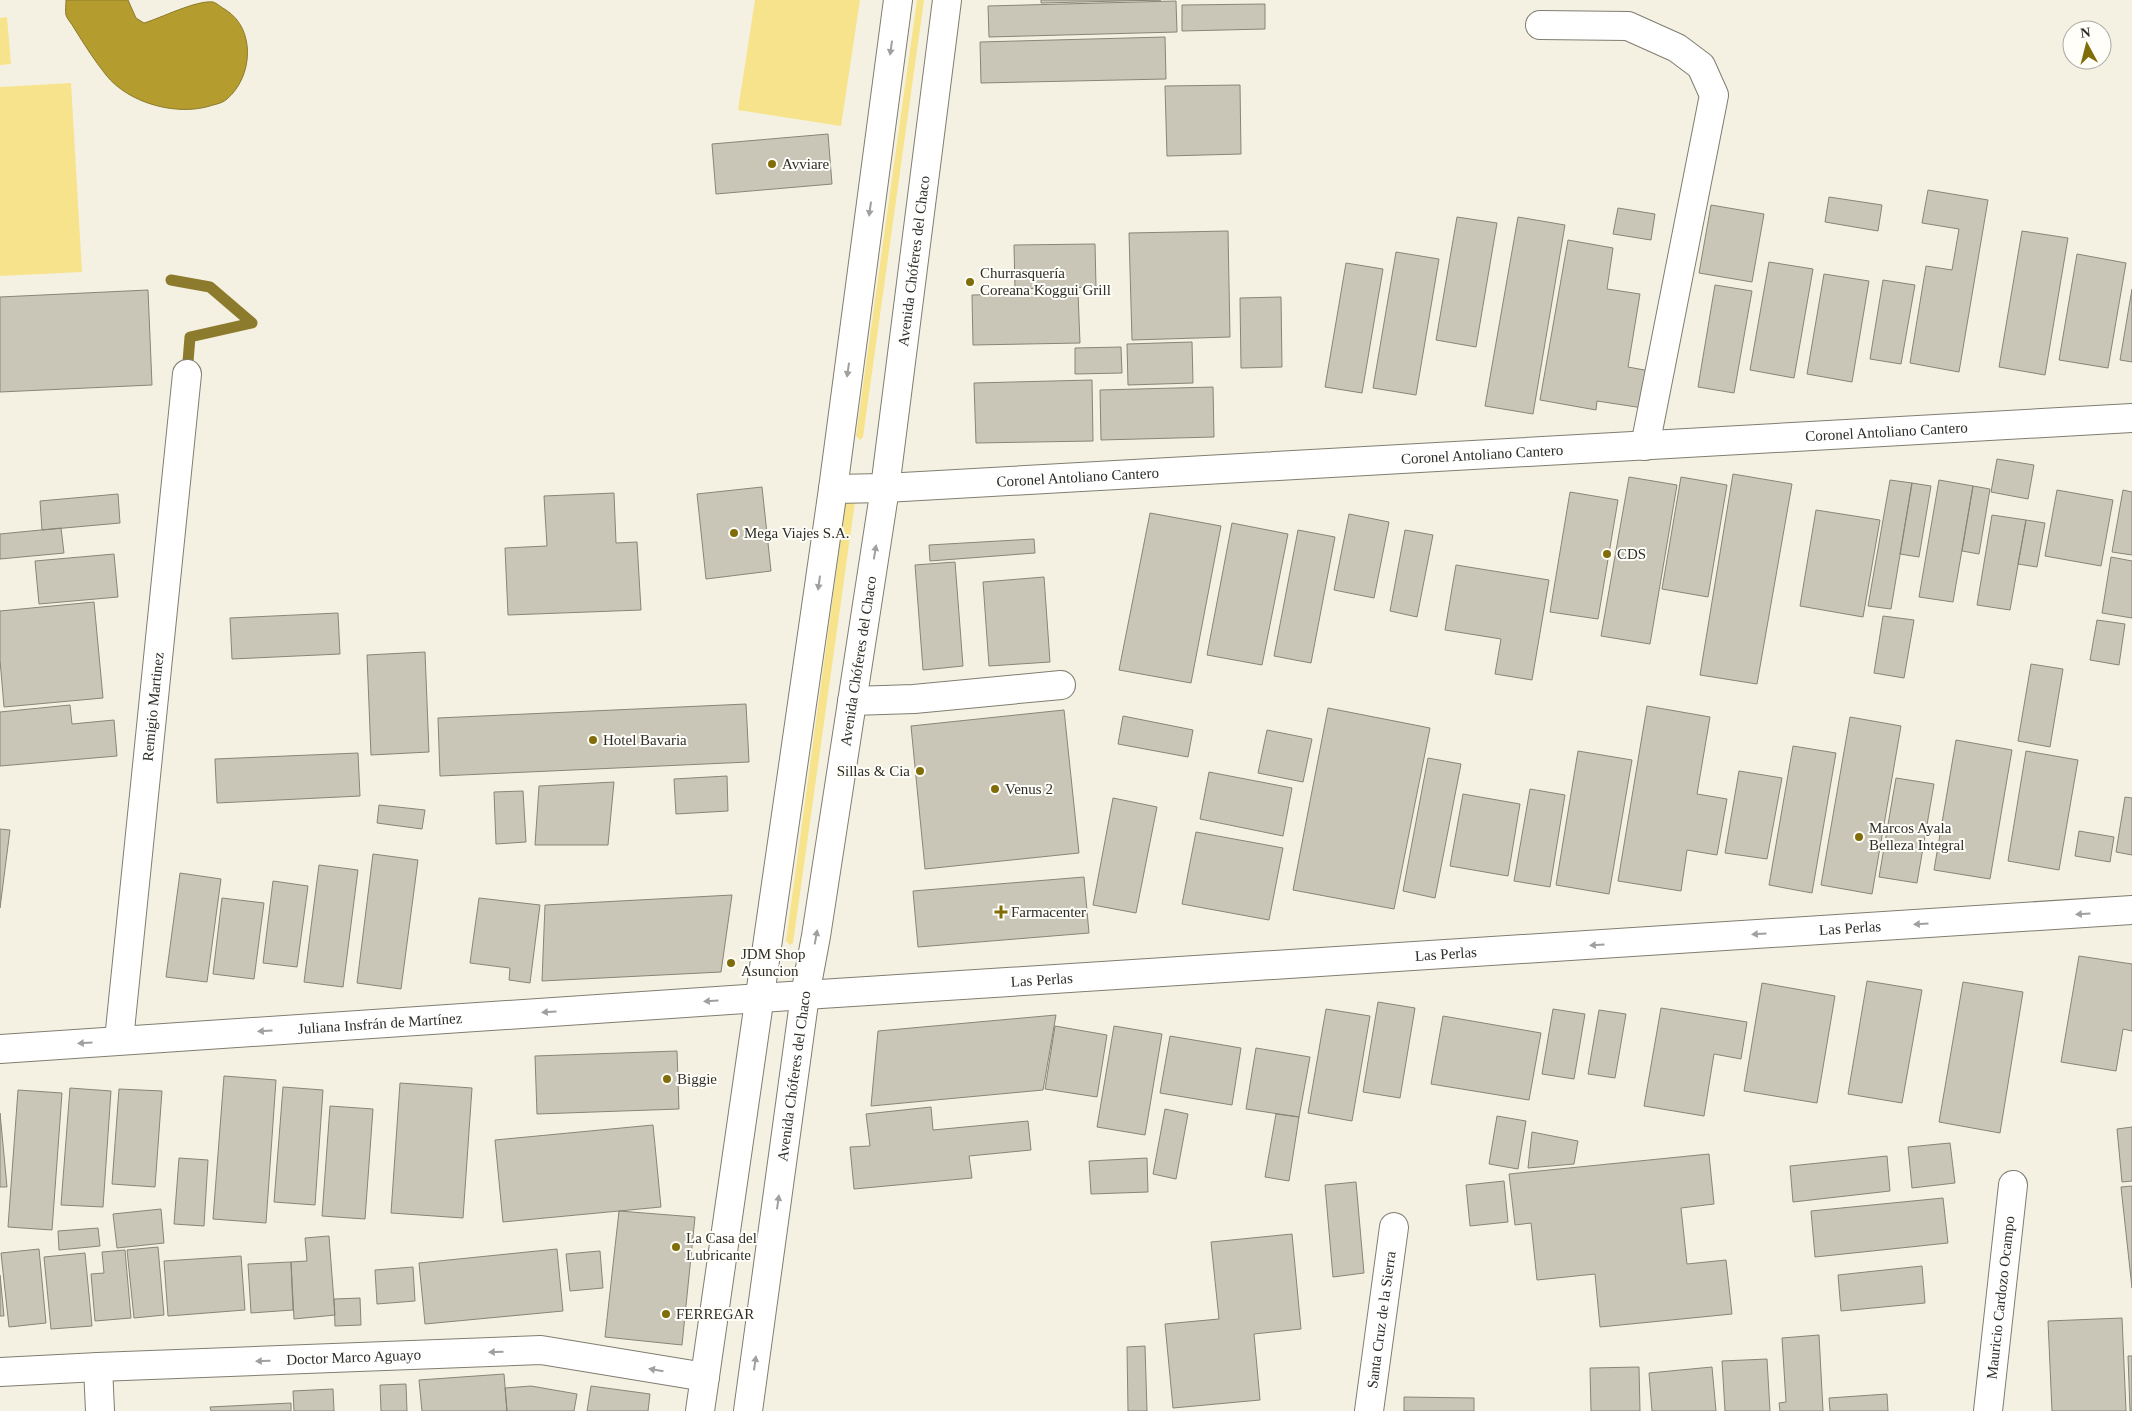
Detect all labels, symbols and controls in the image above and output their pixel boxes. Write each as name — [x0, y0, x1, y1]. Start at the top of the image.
north arrow — [2062, 20, 2112, 70]
text: N — [2080, 25, 2091, 41]
one-way arrow — [887, 41, 895, 57]
place label: Avviare — [782, 156, 830, 172]
marker: Avviare — [766, 158, 778, 170]
street label: Avenida Chóferes del Chaco — [895, 175, 933, 347]
one-way arrow — [866, 202, 874, 218]
place label: Churrasquería Coreana Koggui Grill — [980, 265, 1111, 298]
marker: Churrasquería Coreana Koggui Grill — [964, 276, 976, 288]
one-way arrow — [844, 363, 852, 379]
street label: Coronel Antoliano Cantero — [1805, 419, 1968, 444]
street label: Coronel Antoliano Cantero — [1400, 442, 1564, 467]
street label: Coronel Antoliano Cantero — [996, 465, 1159, 490]
place label: Mega Viajes S.A. — [744, 525, 849, 541]
marker: Mega Viajes S.A. — [728, 527, 740, 539]
one-way arrow — [871, 543, 879, 559]
place label: CDS — [1617, 546, 1646, 562]
marker: CDS — [1601, 548, 1613, 560]
street label: Avenida Chóferes del Chaco — [837, 575, 879, 747]
one-way arrow — [815, 576, 823, 592]
street label: Remigio Martinez — [139, 651, 167, 762]
place label: Hotel Bavaria — [603, 732, 687, 748]
marker: Hotel Bavaria — [587, 734, 599, 746]
place label: Sillas & Cia — [837, 763, 910, 779]
marker: Sillas & Cia — [914, 765, 926, 777]
place label: Venus 2 — [1005, 781, 1053, 797]
marker: Venus 2 — [989, 783, 1001, 795]
place label: Marcos Ayala Belleza Integral — [1869, 820, 1964, 853]
marker: Marcos Ayala Belleza Integral — [1853, 831, 1865, 843]
place label: Farmacenter — [1011, 904, 1086, 920]
marker: Farmacenter — [995, 906, 1007, 918]
one-way arrow — [2075, 910, 2091, 918]
street label: Las Perlas — [1819, 918, 1882, 938]
one-way arrow — [1913, 920, 1929, 928]
one-way arrow — [812, 929, 820, 945]
one-way arrow — [1751, 931, 1767, 939]
one-way arrow — [1589, 941, 1605, 949]
street label: Las Perlas — [1414, 944, 1478, 964]
place label: JDM Shop Asuncion — [741, 946, 806, 979]
marker: JDM Shop Asuncion — [725, 957, 737, 969]
street label: Las Perlas — [1010, 970, 1073, 990]
street label: Avenida Chóferes del Chaco — [774, 990, 814, 1162]
one-way arrow — [703, 998, 719, 1006]
one-way arrow — [541, 1008, 557, 1016]
street label: Juliana Insfrán de Martínez — [297, 1010, 463, 1037]
one-way arrow — [257, 1027, 273, 1035]
one-way arrow — [77, 1039, 93, 1047]
place label: Biggie — [677, 1071, 717, 1087]
marker: Biggie — [661, 1073, 673, 1085]
one-way arrow — [774, 1193, 782, 1209]
street label: Mauricio Cardozo Ocampo — [1984, 1215, 2018, 1380]
place label: La Casa del Lubricante — [686, 1230, 757, 1263]
marker: La Casa del Lubricante — [670, 1241, 682, 1253]
street label: Santa Cruz de la Sierra — [1364, 1250, 1399, 1389]
place label: FERREGAR — [676, 1306, 754, 1322]
marker: FERREGAR — [660, 1308, 672, 1320]
street label: Doctor Marco Aguayo — [286, 1347, 421, 1368]
one-way arrow — [487, 1348, 503, 1356]
one-way arrow — [751, 1354, 759, 1370]
one-way arrow — [255, 1357, 271, 1365]
one-way arrow — [648, 1365, 664, 1373]

